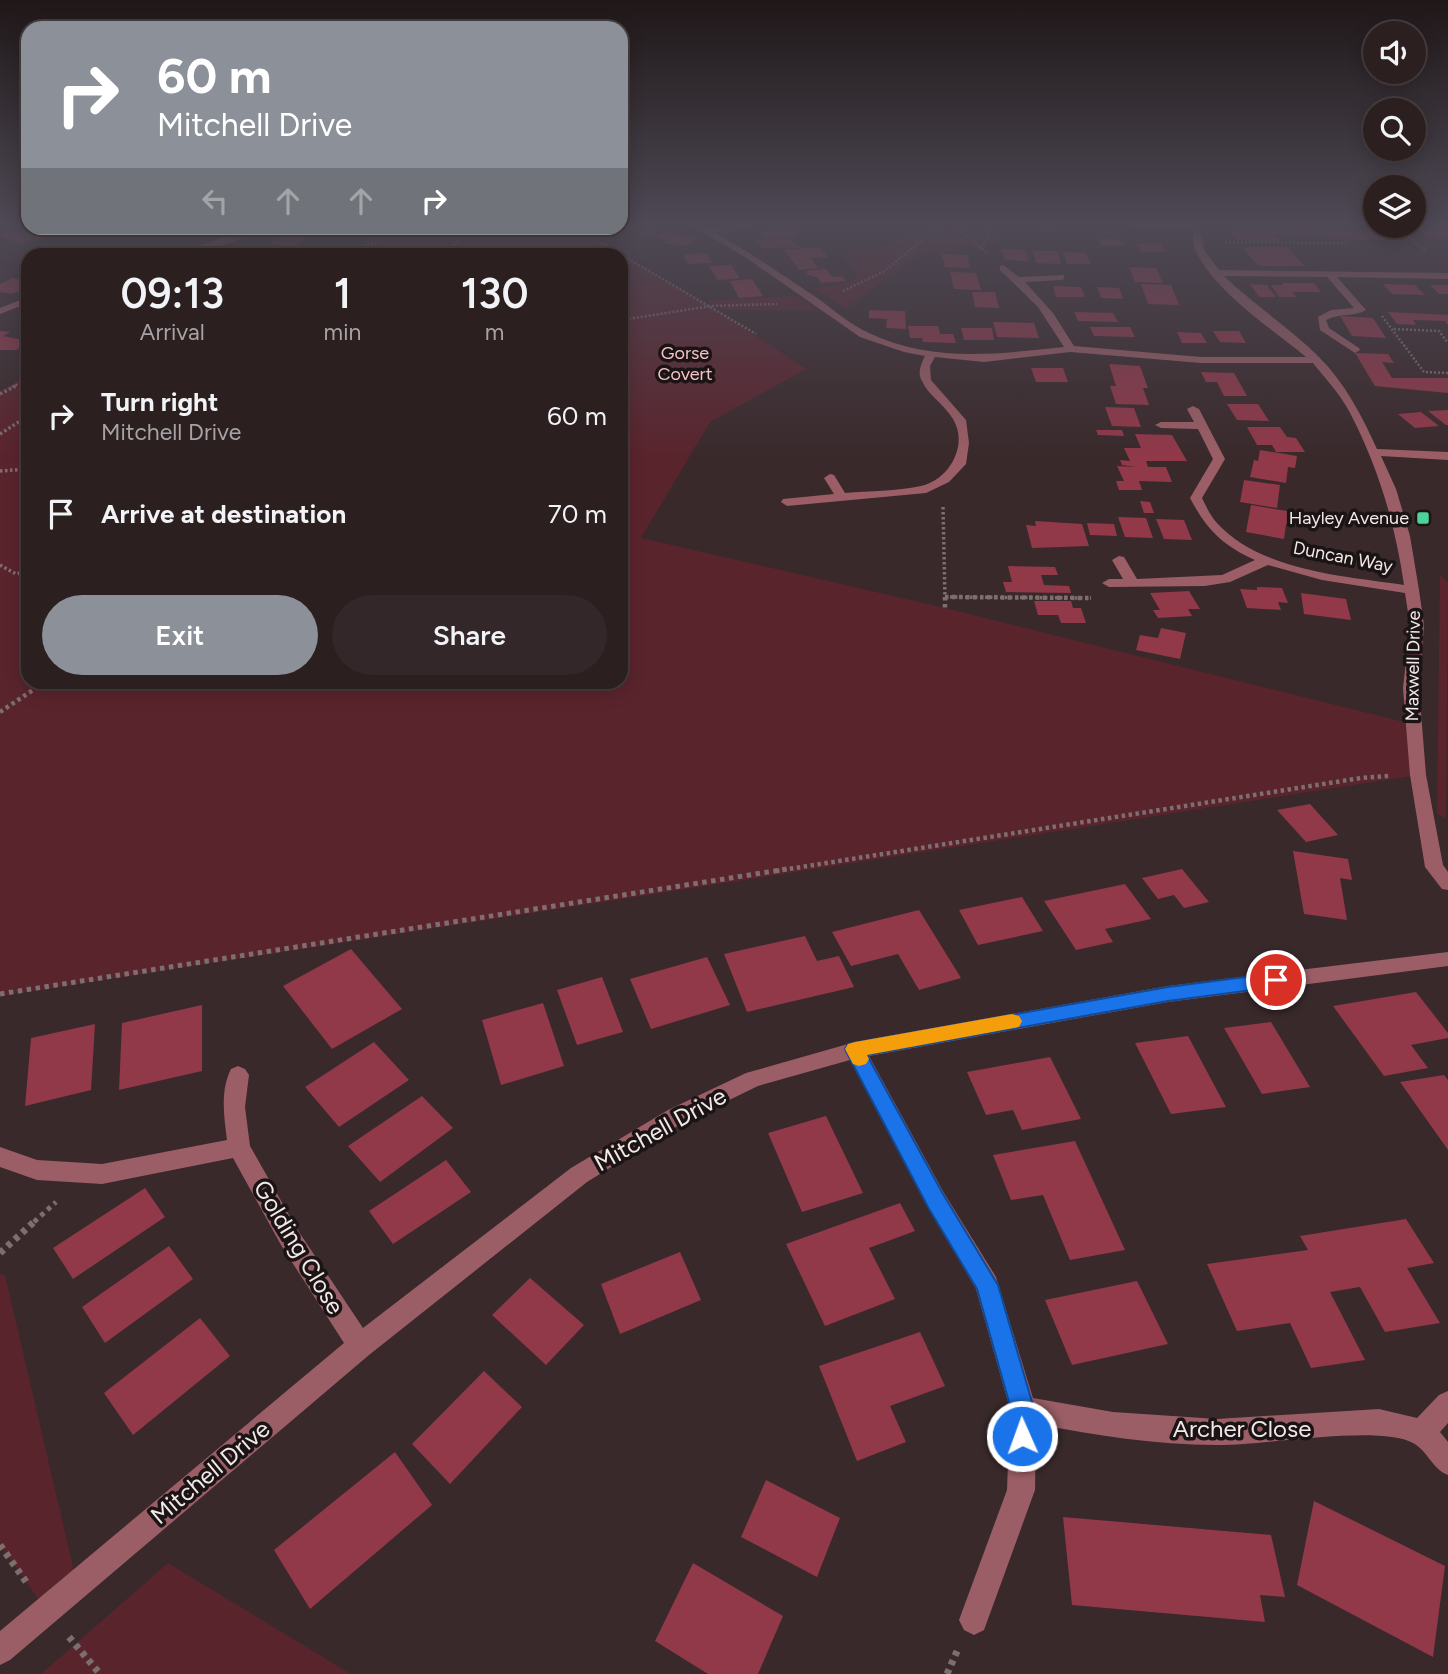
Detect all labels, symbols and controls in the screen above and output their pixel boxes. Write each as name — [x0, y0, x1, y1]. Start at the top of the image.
map controls — [1363, 21, 1426, 238]
button: sound — [1363, 21, 1426, 84]
text: 60 m — [157, 46, 272, 105]
icon: right — [42, 49, 133, 140]
button: search — [1363, 98, 1426, 161]
text: Mitchell Drive — [157, 106, 352, 144]
button: layers — [1363, 175, 1426, 238]
icon: left — [196, 182, 234, 220]
icon: ahead — [269, 182, 307, 220]
icon: ahead — [342, 182, 380, 220]
icon: right — [415, 182, 453, 220]
text: 09:13 — [120, 268, 224, 319]
text: 1 — [334, 268, 351, 319]
text: 130 — [461, 268, 529, 319]
text: Arrival — [140, 318, 205, 346]
text: min — [324, 318, 361, 346]
text: m — [485, 318, 504, 346]
park label: Gorse Covert — [657, 342, 713, 385]
text: Turn right — [101, 386, 218, 418]
icon: right — [42, 397, 80, 435]
text: 60 m — [547, 400, 607, 432]
text: Mitchell Drive — [101, 418, 241, 446]
icon: arrive — [42, 495, 80, 533]
text: Arrive at destination — [101, 498, 346, 530]
text: 70 m — [548, 498, 607, 530]
place label: Hayley Avenue — [1289, 507, 1409, 529]
marker: Hayley Avenue — [1415, 510, 1431, 526]
street label: Duncan Way — [1291, 537, 1395, 578]
button: Exit — [42, 595, 318, 675]
button: Share — [332, 595, 607, 675]
street label: Maxwell Drive — [1401, 610, 1425, 722]
pin — [1246, 950, 1306, 1010]
icon: arrive — [1257, 961, 1295, 999]
street label: Mitchell Drive — [589, 1081, 731, 1177]
street label: Golding Close — [248, 1175, 350, 1319]
position arrow — [985, 1399, 1059, 1473]
street label: Mitchell Drive — [145, 1414, 275, 1530]
street label: Archer Close — [1173, 1414, 1311, 1443]

